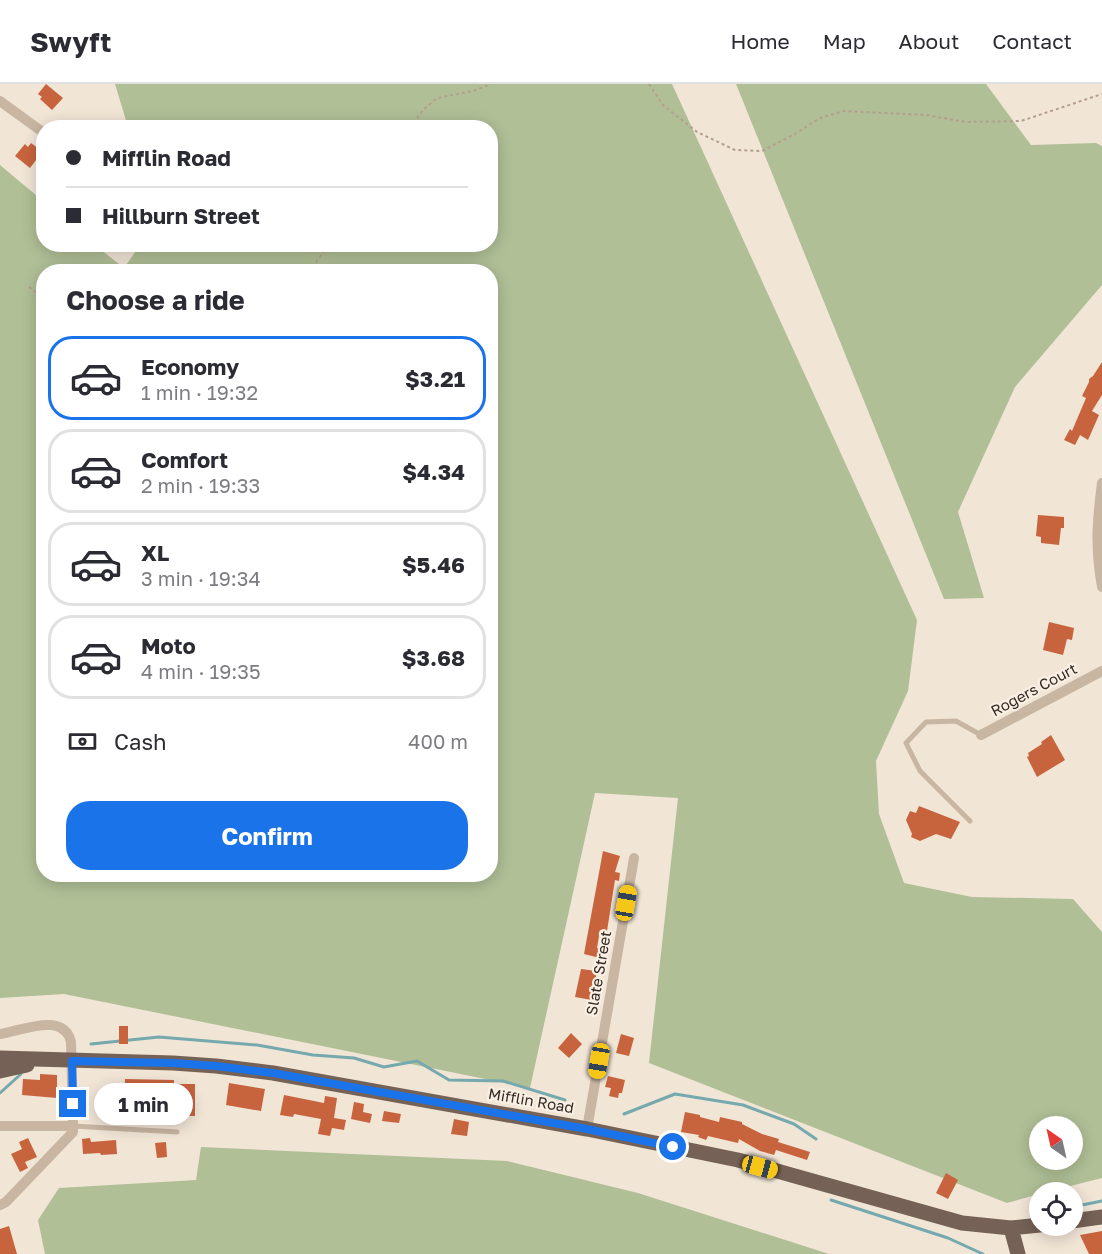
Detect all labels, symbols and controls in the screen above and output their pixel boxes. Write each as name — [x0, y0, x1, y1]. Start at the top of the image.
text: Swyft — [30, 25, 111, 58]
text: Home — [730, 28, 790, 54]
text: Map — [823, 28, 866, 54]
text: About — [899, 28, 959, 54]
text: Contact — [992, 28, 1072, 54]
text: Mifflin Road — [102, 144, 231, 171]
text: Hillburn Street — [102, 202, 260, 229]
text: Choose a ride — [66, 284, 245, 316]
icon: car — [69, 351, 123, 405]
text: Economy — [141, 353, 239, 380]
text: $3.21 — [405, 365, 465, 392]
text: 1 min · 19:32 — [141, 380, 258, 404]
icon: car — [69, 444, 123, 498]
text: Comfort — [141, 446, 228, 473]
text: $4.34 — [402, 458, 465, 485]
text: 2 min · 19:33 — [141, 473, 260, 497]
icon: car — [69, 537, 123, 591]
text: XL — [141, 539, 169, 566]
text: $5.46 — [402, 551, 465, 578]
text: 3 min · 19:34 — [141, 566, 261, 590]
icon: car — [69, 630, 123, 684]
text: Moto — [141, 632, 196, 659]
text: $3.68 — [402, 644, 465, 671]
text: 4 min · 19:35 — [141, 659, 261, 683]
street label: Rogers Court — [987, 659, 1080, 719]
icon: cash — [66, 725, 99, 758]
text: Cash — [114, 728, 167, 755]
text: 400 m — [408, 729, 468, 753]
button: Confirm — [66, 801, 468, 870]
car — [614, 884, 638, 922]
street label: Slate Street — [582, 929, 614, 1017]
car — [587, 1042, 611, 1080]
callout: 1 min — [94, 1083, 193, 1125]
street label: Mifflin Road — [487, 1084, 575, 1116]
route end — [59, 1090, 86, 1117]
text: 1 min — [118, 1092, 169, 1116]
north arrow — [1029, 1116, 1083, 1170]
map controls — [1029, 1116, 1083, 1236]
route start — [659, 1133, 686, 1160]
car — [740, 1154, 780, 1180]
button: locate — [1029, 1182, 1083, 1236]

